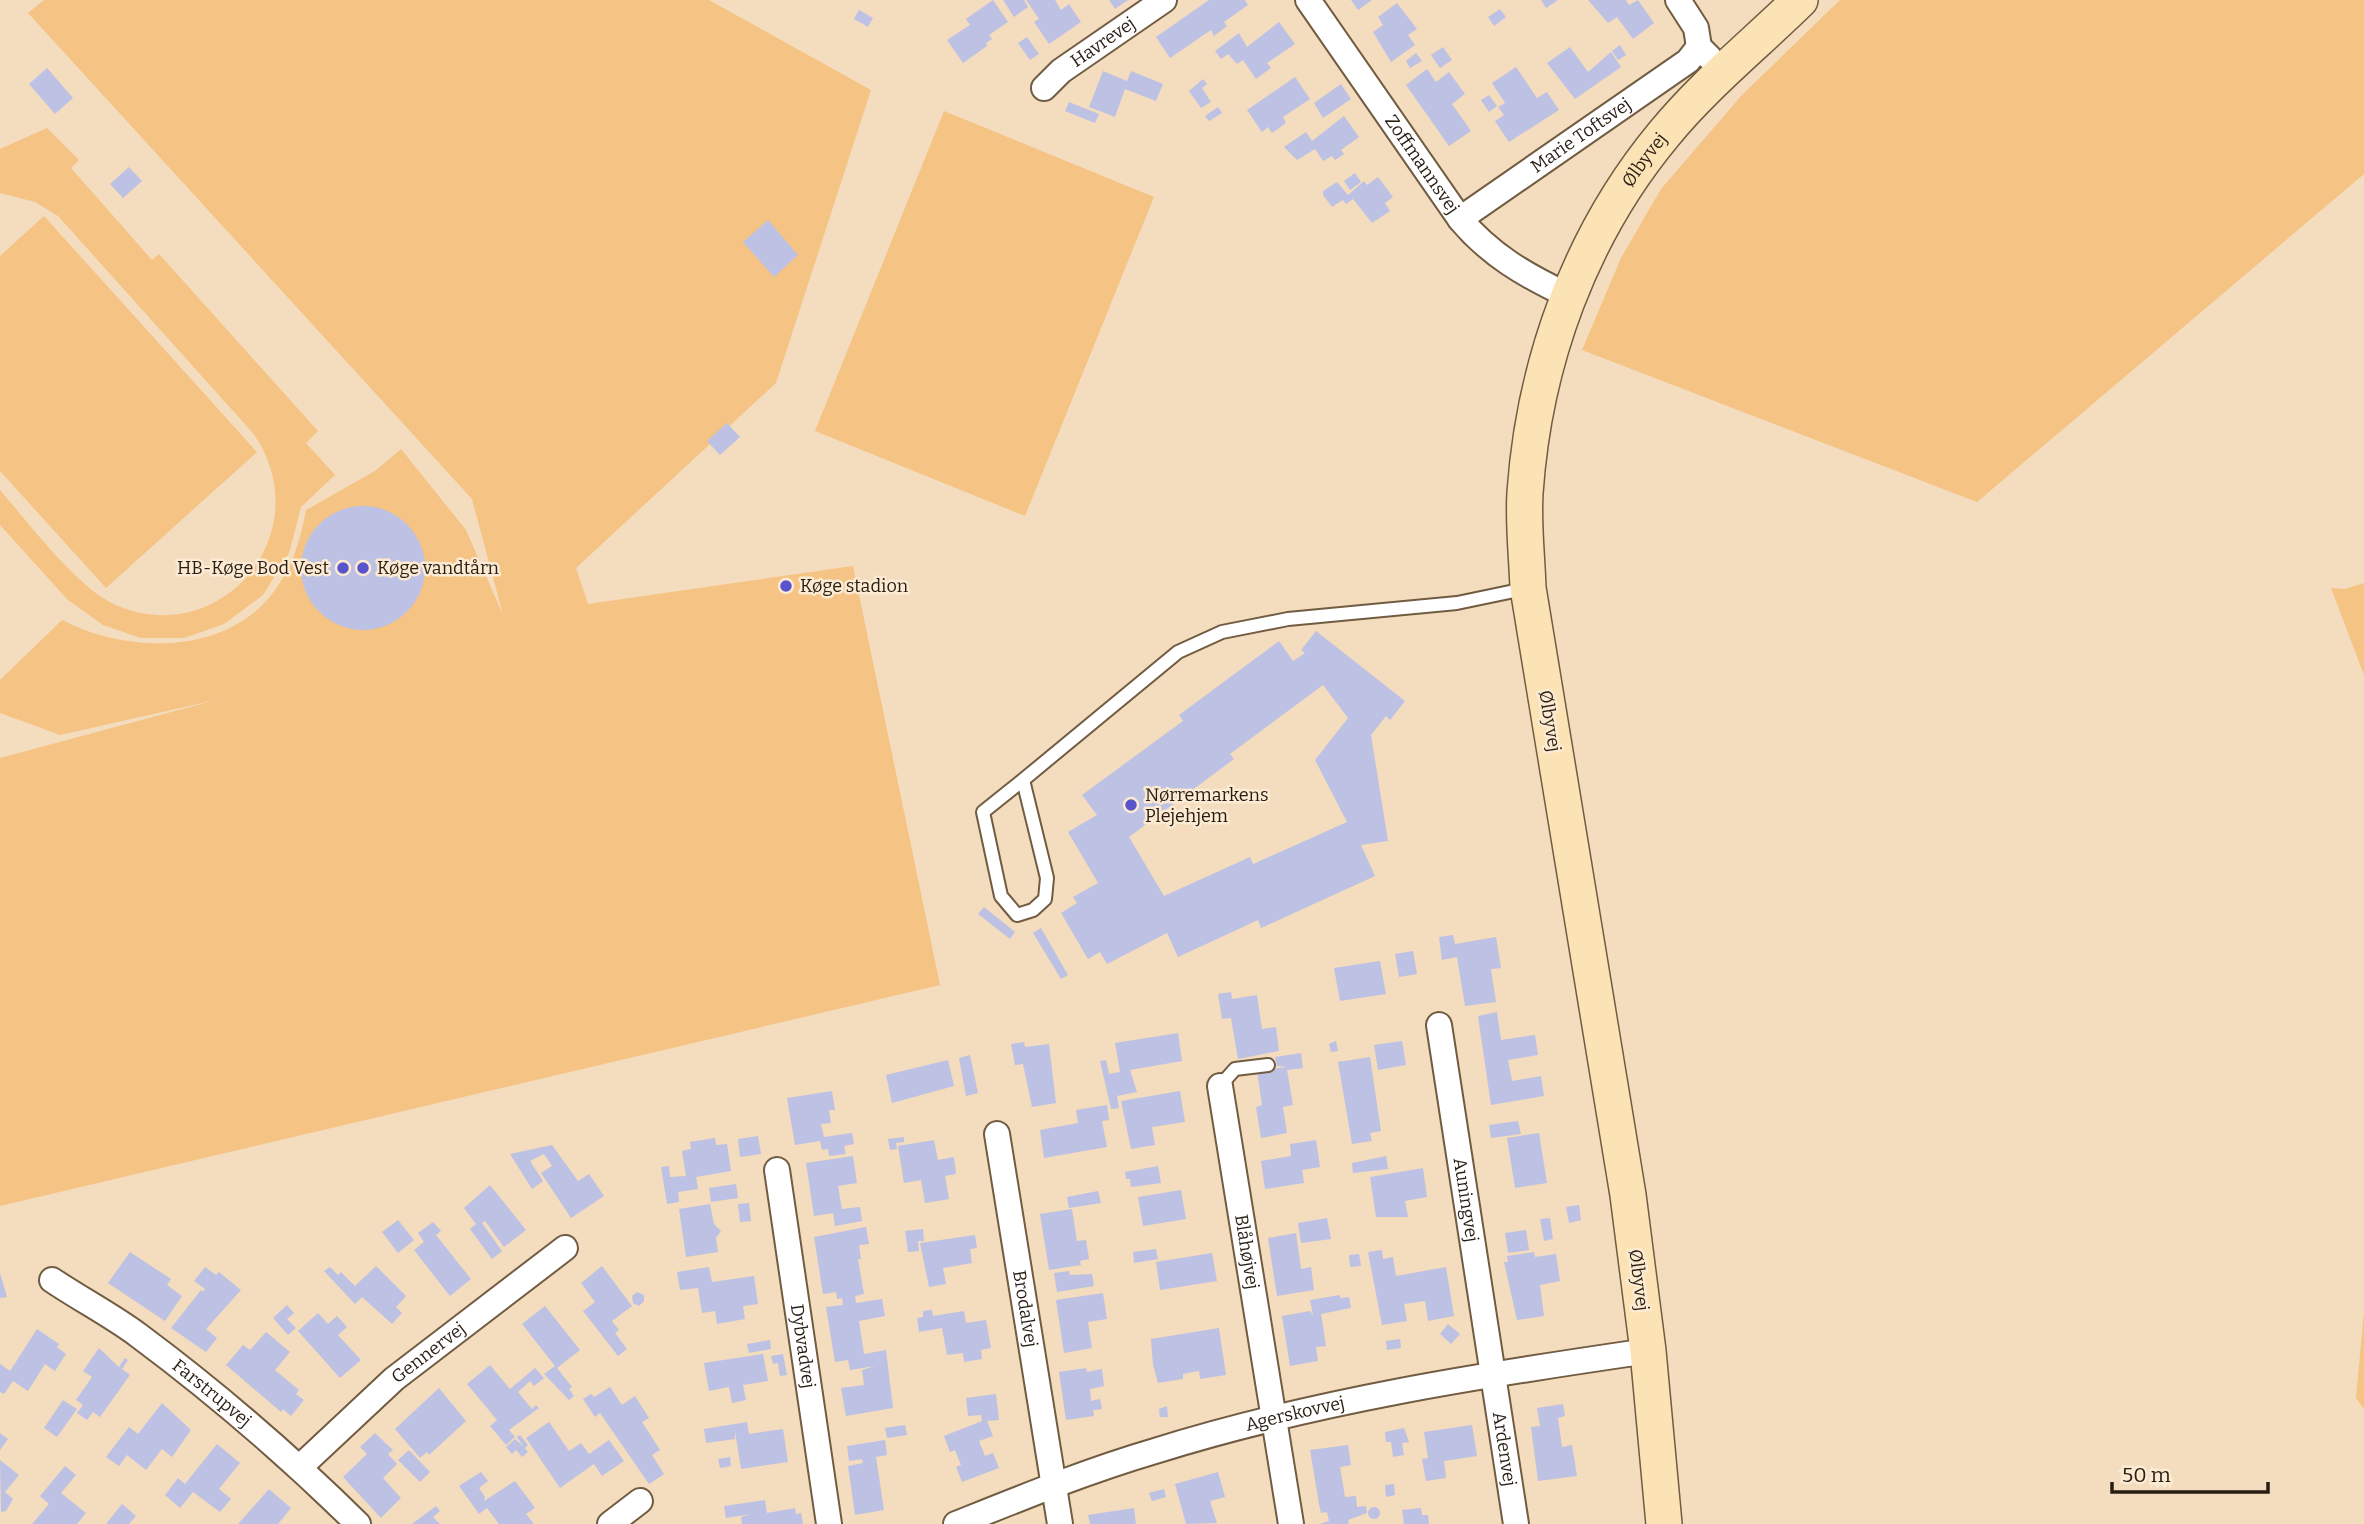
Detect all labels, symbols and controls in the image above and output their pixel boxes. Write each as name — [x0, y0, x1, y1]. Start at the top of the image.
street label: Havrevej — [1066, 12, 1139, 72]
street label: Marie Toftsvej — [1527, 93, 1635, 178]
street label: Zoffmannsvej — [1380, 111, 1464, 218]
street label: Ølbyvej — [1617, 128, 1672, 191]
place label: HB-Køge Bod Vest — [177, 557, 329, 579]
place label: Køge vandtårn — [377, 557, 500, 579]
marker: HB-Køge Bod Vest — [335, 560, 351, 576]
marker: Køge vandtårn — [355, 560, 371, 576]
place label: Køge stadion — [800, 575, 909, 597]
marker: Køge stadion — [778, 578, 794, 594]
street label: Ølbyvej — [1534, 689, 1566, 753]
place label: Nørremarkens Plejehjem — [1145, 784, 1269, 827]
marker: Nørremarkens Plejehjem — [1123, 797, 1139, 813]
street label: Auningvej — [1449, 1156, 1483, 1244]
street label: Blåhøjvej — [1230, 1213, 1264, 1291]
street label: Ølbyvej — [1624, 1248, 1654, 1312]
street label: Brodalvej — [1008, 1269, 1042, 1349]
street label: Dybvadvej — [786, 1302, 820, 1390]
street label: Gennervej — [387, 1317, 470, 1388]
street label: Farstrupvej — [168, 1354, 256, 1432]
street label: Agerskovvej — [1243, 1391, 1347, 1436]
street label: Ardenvej — [1488, 1410, 1521, 1488]
scale bar — [2112, 1450, 2268, 1494]
text: 50 m — [2122, 1462, 2171, 1488]

